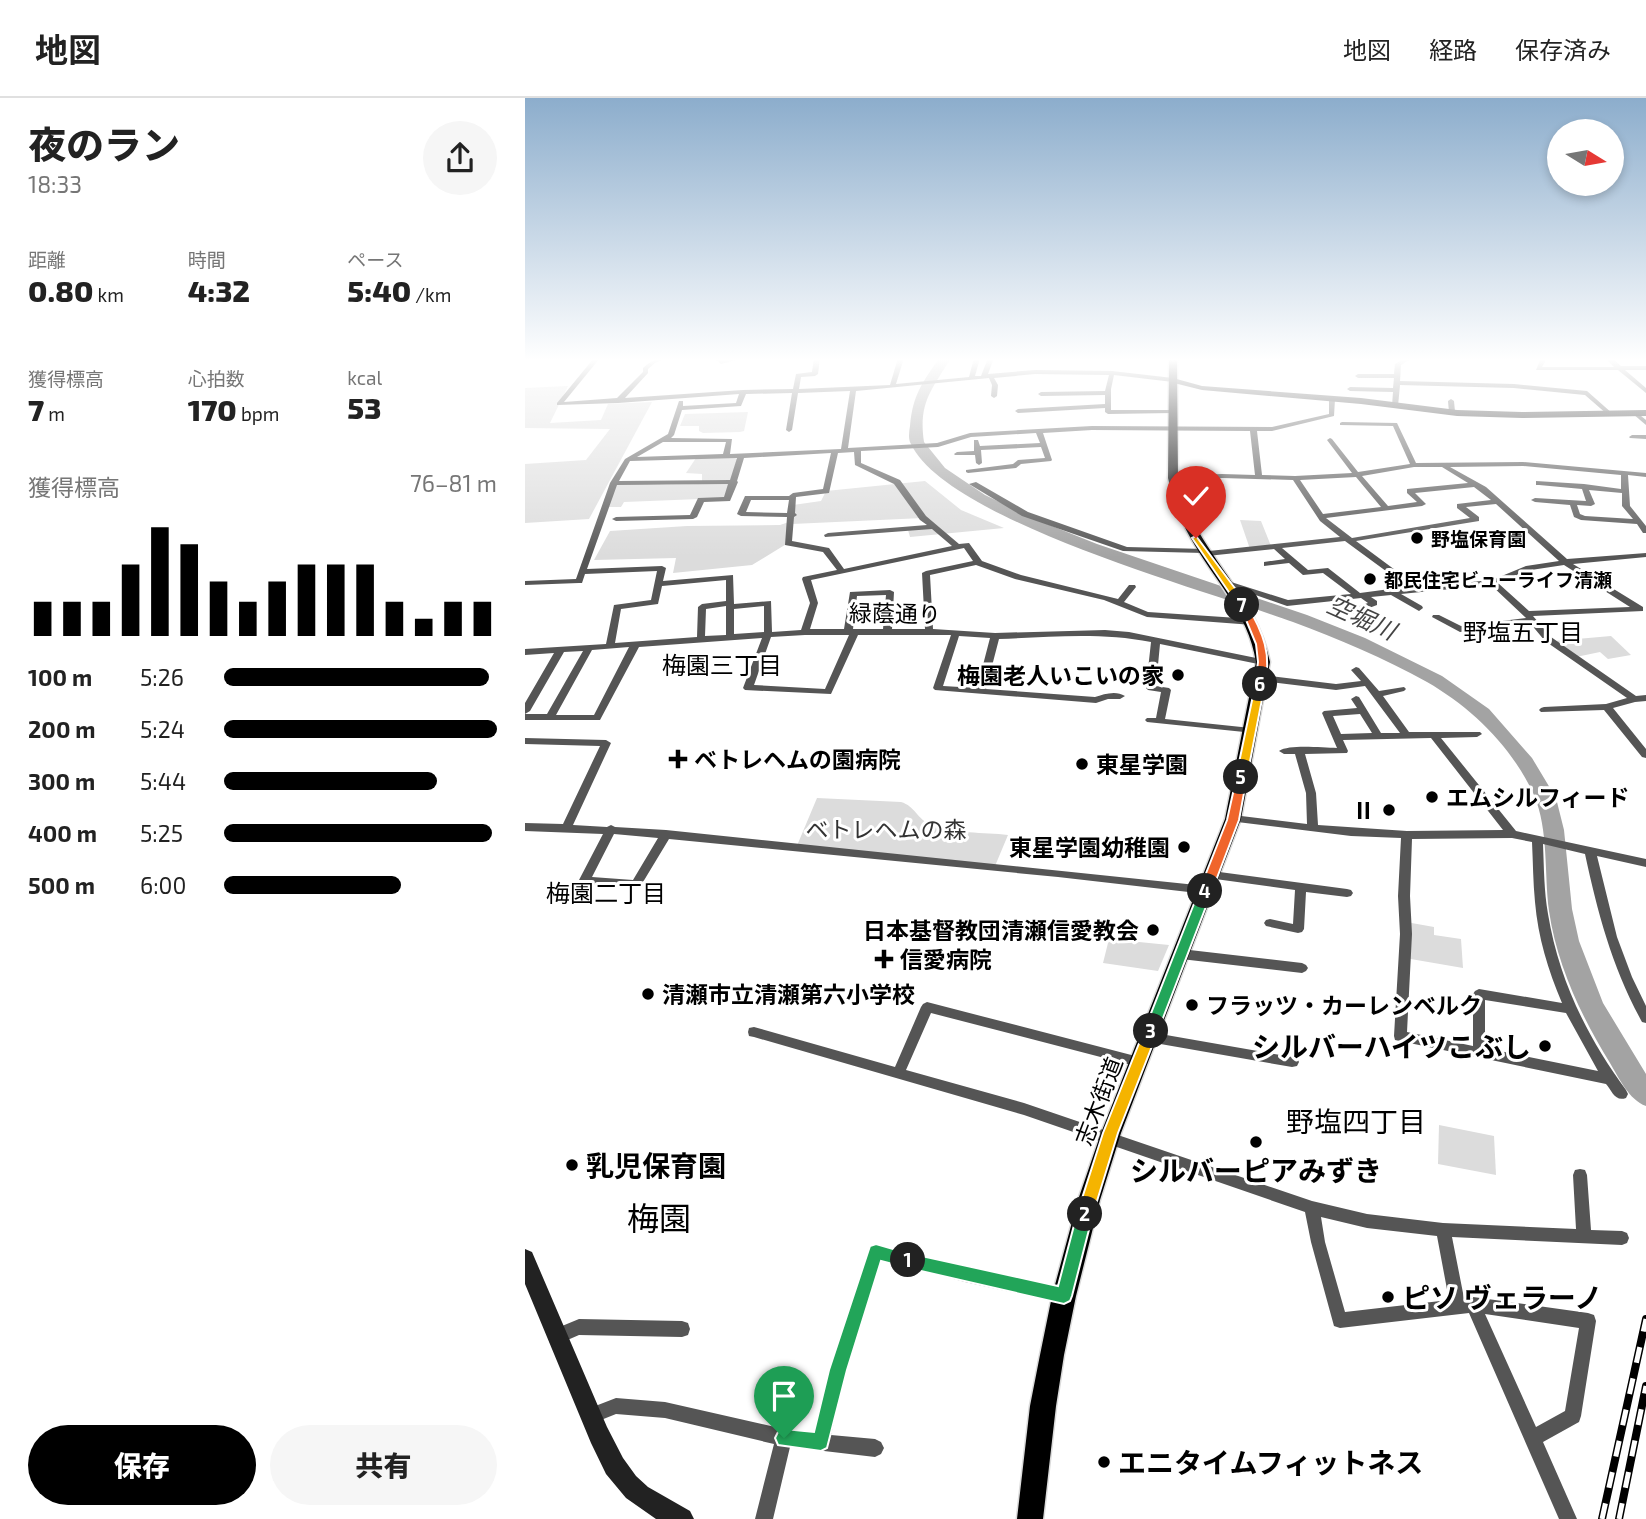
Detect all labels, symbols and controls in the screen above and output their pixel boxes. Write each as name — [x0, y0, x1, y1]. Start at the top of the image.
text: 地図 — [35, 29, 101, 69]
text: 地図 — [1343, 35, 1391, 64]
text: 経路 — [1429, 35, 1477, 64]
text: 保存済み — [1515, 35, 1611, 64]
north arrow — [1547, 119, 1624, 196]
map controls — [1547, 119, 1624, 196]
text: 夜のラン — [28, 121, 180, 167]
button: share — [423, 121, 497, 195]
text: 18:33 — [28, 170, 82, 198]
text: 距離 — [28, 248, 66, 271]
text: 時間 — [188, 248, 226, 271]
text: ペース — [347, 248, 403, 271]
text: 0.80 — [28, 272, 93, 308]
text: 4:32 — [188, 272, 250, 308]
text: 5:40 — [347, 272, 411, 308]
text: km — [93, 283, 124, 306]
text: /km — [411, 283, 451, 306]
text: kcal — [347, 366, 382, 389]
text: 獲得標高 — [28, 367, 104, 390]
text: 心拍数 — [188, 367, 245, 390]
text: 53 — [347, 389, 381, 425]
text: 7 — [28, 391, 44, 427]
text: 170 — [188, 391, 237, 427]
text: m — [44, 402, 65, 425]
text: bpm — [237, 402, 279, 425]
pin — [1166, 466, 1226, 538]
text: 76–81 m — [410, 469, 497, 497]
text: 獲得標高 — [28, 473, 120, 501]
icon: check — [1177, 477, 1215, 515]
place label: 野塩保育園 — [1431, 527, 1526, 550]
marker: 野塩保育園 — [1409, 530, 1425, 546]
place label: 都民住宅ビューライフ清瀬 — [1384, 568, 1612, 591]
marker: 都民住宅ビューライフ清瀬 — [1362, 571, 1378, 587]
pin: 7 — [1225, 588, 1259, 622]
water label: 空堀川 — [1323, 589, 1404, 646]
text: 7 — [1236, 593, 1247, 616]
street label: 緑蔭通り — [849, 598, 941, 628]
district label: 野塩五丁目 — [1463, 617, 1583, 646]
district label: 梅園三丁目 — [662, 650, 782, 679]
place label: 梅園老人いこいの家 — [957, 661, 1164, 689]
text: 100 m — [28, 663, 92, 691]
text: 5:26 — [140, 663, 184, 691]
pin: 6 — [1243, 666, 1277, 702]
marker: 梅園老人いこいの家 — [1170, 667, 1186, 683]
text: 6 — [1254, 672, 1265, 695]
text: 200 m — [28, 715, 96, 743]
text: 5:24 — [140, 715, 185, 743]
place label: ベトレヘムの園病院 — [694, 745, 901, 773]
marker: ベトレヘムの園病院 — [668, 749, 688, 769]
place label: 東星学園 — [1096, 750, 1188, 778]
marker: 東星学園 — [1074, 756, 1090, 772]
pin: 5 — [1223, 760, 1259, 794]
text: 5 — [1235, 765, 1246, 788]
text: 300 m — [28, 767, 95, 795]
text: 5:44 — [140, 767, 186, 795]
place label: エムシルフィード — [1446, 783, 1630, 811]
marker: エムシルフィード — [1424, 789, 1440, 805]
place label: Ⅱ — [1352, 796, 1375, 824]
marker: Ⅱ — [1381, 802, 1397, 818]
park label: ベトレヘムの森 — [806, 815, 967, 843]
text: 400 m — [28, 819, 97, 847]
text: 5:25 — [140, 819, 183, 847]
place label: 東星学園幼稚園 — [1009, 833, 1170, 861]
marker: 東星学園幼稚園 — [1176, 839, 1192, 855]
text: 500 m — [28, 871, 95, 899]
text: 6:00 — [140, 871, 186, 899]
pin: 4 — [1187, 874, 1223, 908]
district label: 梅園二丁目 — [546, 878, 666, 907]
text: 4 — [1198, 879, 1211, 902]
place label: 日本基督教団清瀬信愛教会 — [863, 916, 1139, 944]
marker: 日本基督教団清瀬信愛教会 — [1145, 922, 1161, 938]
place label: 信愛病院 — [900, 945, 992, 973]
marker: 信愛病院 — [874, 949, 894, 969]
place label: 清瀬市立清瀬第六小学校 — [662, 980, 915, 1008]
marker: 清瀬市立清瀬第六小学校 — [640, 986, 656, 1002]
place label: フラッツ・カーレンベルク — [1206, 991, 1482, 1019]
marker: フラッツ・カーレンベルク — [1184, 997, 1200, 1013]
pin: 3 — [1133, 1014, 1169, 1048]
text: 3 — [1145, 1019, 1156, 1042]
place label: シルバーハイツこぶし — [1252, 1029, 1531, 1063]
marker: シルバーハイツこぶし — [1537, 1038, 1553, 1054]
street label: 志木街道 — [1068, 1053, 1128, 1149]
district label: 野塩四丁目 — [1286, 1104, 1426, 1138]
marker: シルバーピアみずき — [1248, 1134, 1264, 1150]
place label: 乳児保育園 — [586, 1148, 726, 1182]
place label: シルバーピアみずき — [1130, 1153, 1382, 1187]
marker: 乳児保育園 — [564, 1157, 580, 1173]
pin: 2 — [1067, 1196, 1103, 1232]
district label: 梅園 — [627, 1198, 691, 1236]
text: 2 — [1079, 1202, 1090, 1225]
pin: 1 — [891, 1242, 925, 1278]
text: 1 — [903, 1248, 912, 1271]
place label: ピソ ヴェラーノ — [1402, 1280, 1602, 1314]
marker: ピソ ヴェラーノ — [1380, 1289, 1396, 1305]
pin — [754, 1366, 814, 1438]
icon: arrive — [765, 1377, 803, 1415]
button: 保存 — [28, 1425, 256, 1505]
button: 共有 — [270, 1425, 497, 1505]
place label: エニタイムフィットネス — [1118, 1445, 1423, 1479]
marker: エニタイムフィットネス — [1096, 1454, 1112, 1470]

